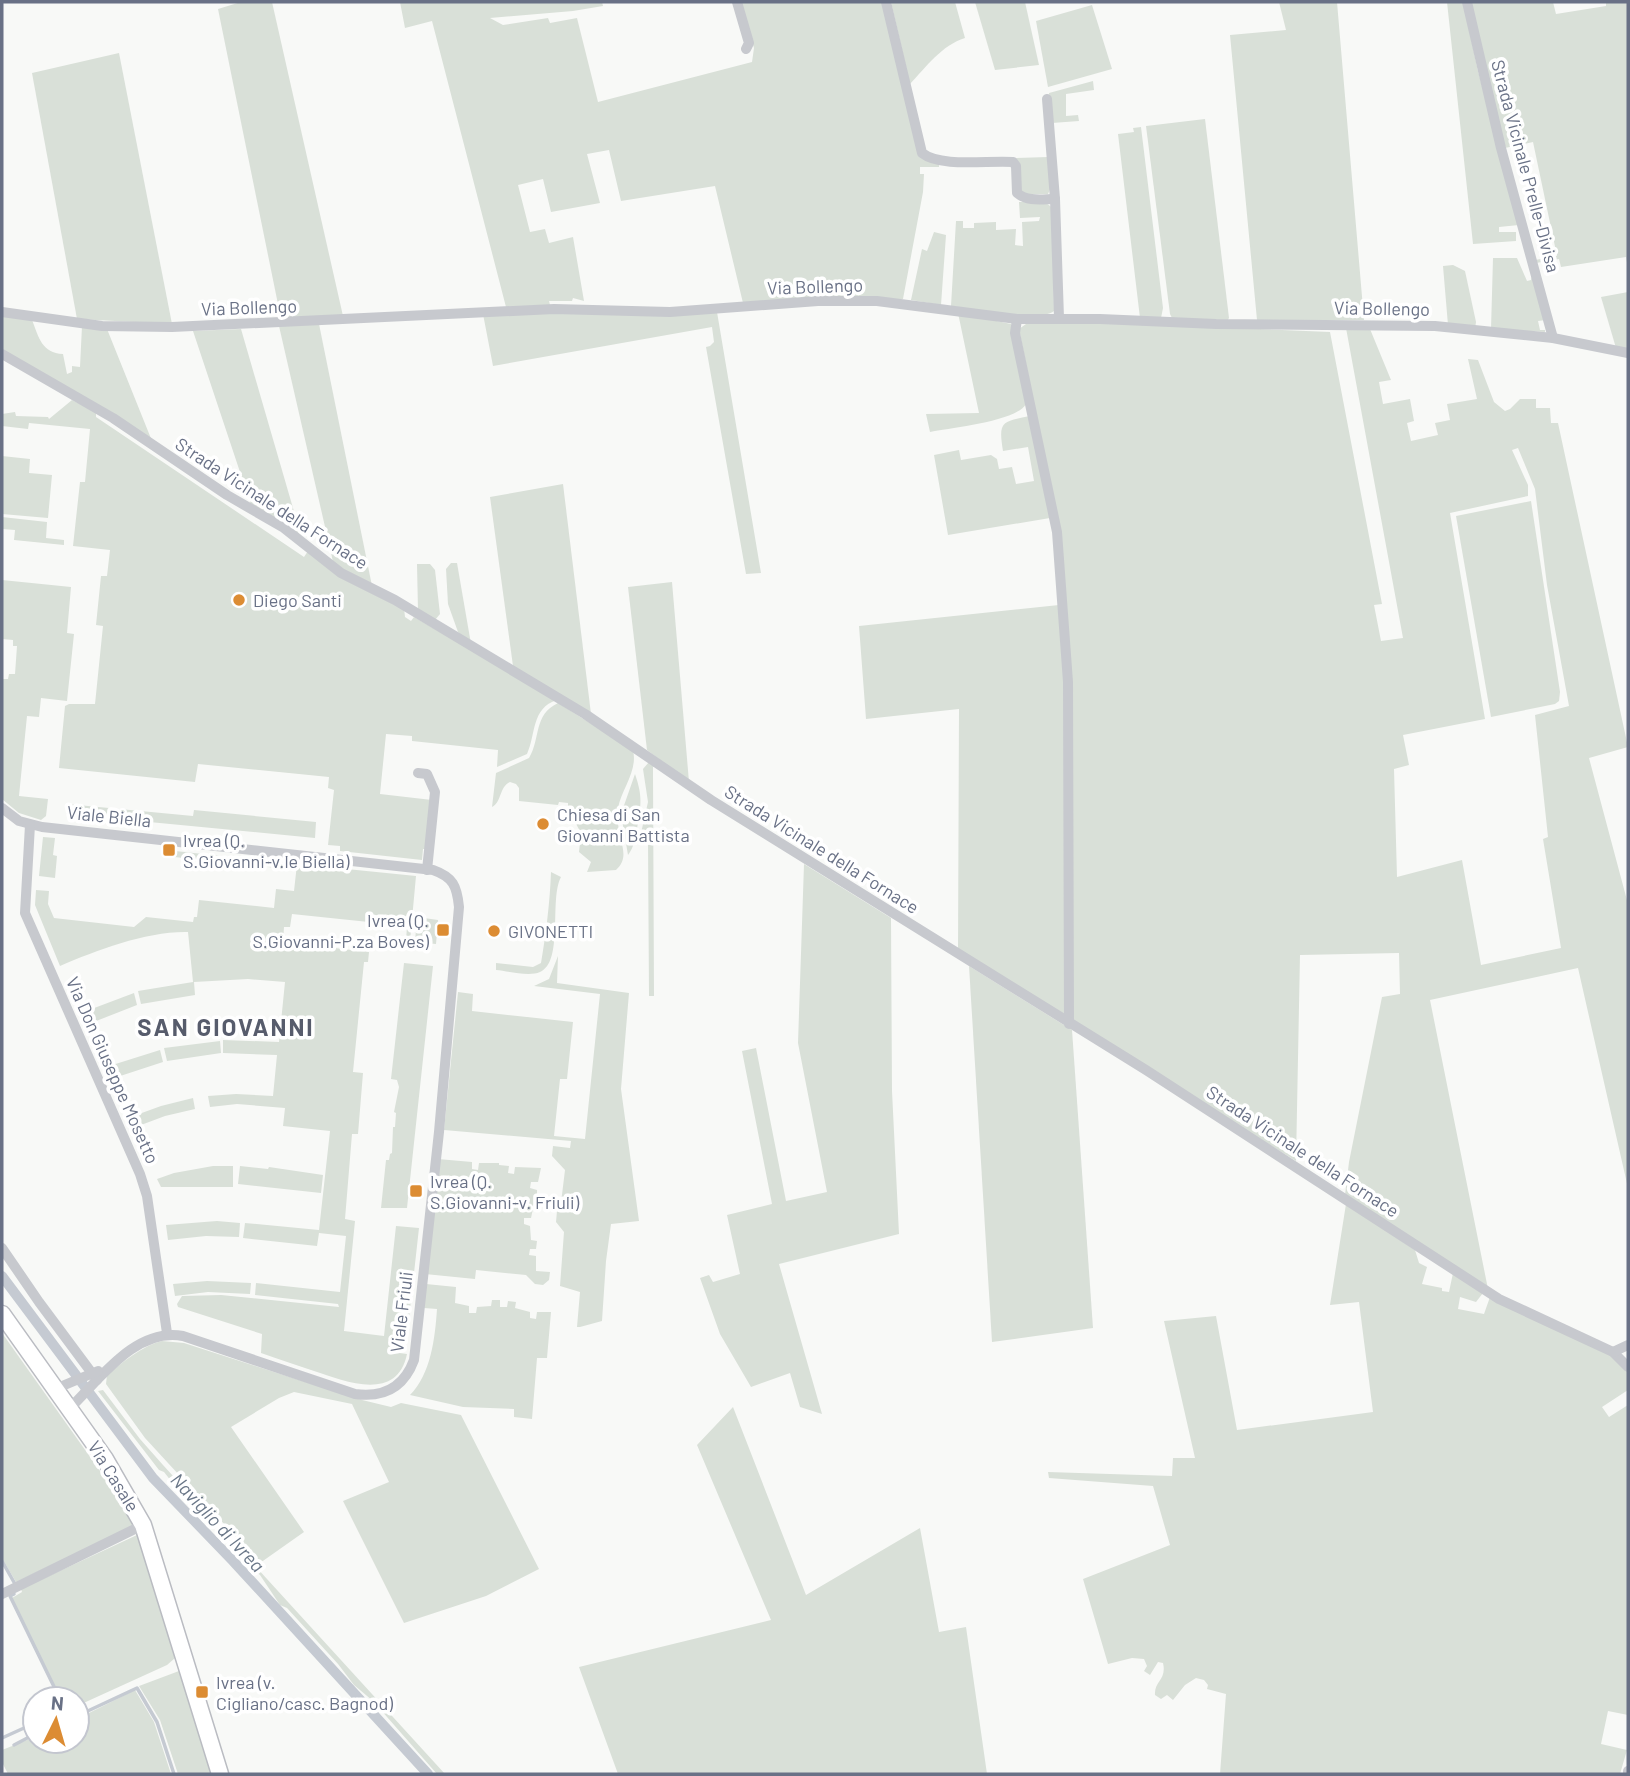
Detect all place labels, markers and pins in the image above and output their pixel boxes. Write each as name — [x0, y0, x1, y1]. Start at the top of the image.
place label: Diego Santi — [253, 589, 342, 611]
marker: Diego Santi — [231, 592, 247, 608]
place label: Chiesa di San Giovanni Battista — [557, 803, 690, 846]
marker: Chiesa di San Giovanni Battista — [535, 816, 551, 832]
place label: Ivrea (Q. S.Giovanni-v.le Biella) — [183, 829, 350, 872]
marker: Ivrea (Q. S.Giovanni-v.le Biella) — [161, 842, 177, 858]
place label: Ivrea (Q. S.Giovanni-P.za Boves) — [252, 909, 429, 952]
place label: GIVONETTI — [508, 920, 593, 942]
marker: Ivrea (Q. S.Giovanni-P.za Boves) — [435, 922, 451, 938]
marker: GIVONETTI — [486, 923, 502, 939]
place label: Ivrea (Q. S.Giovanni-v. Friuli) — [430, 1170, 580, 1213]
marker: Ivrea (Q. S.Giovanni-v. Friuli) — [408, 1183, 424, 1199]
place label: Ivrea (v. Cigliano/casc. Bagnod) — [216, 1671, 393, 1714]
marker: Ivrea (v. Cigliano/casc. Bagnod) — [194, 1684, 210, 1700]

